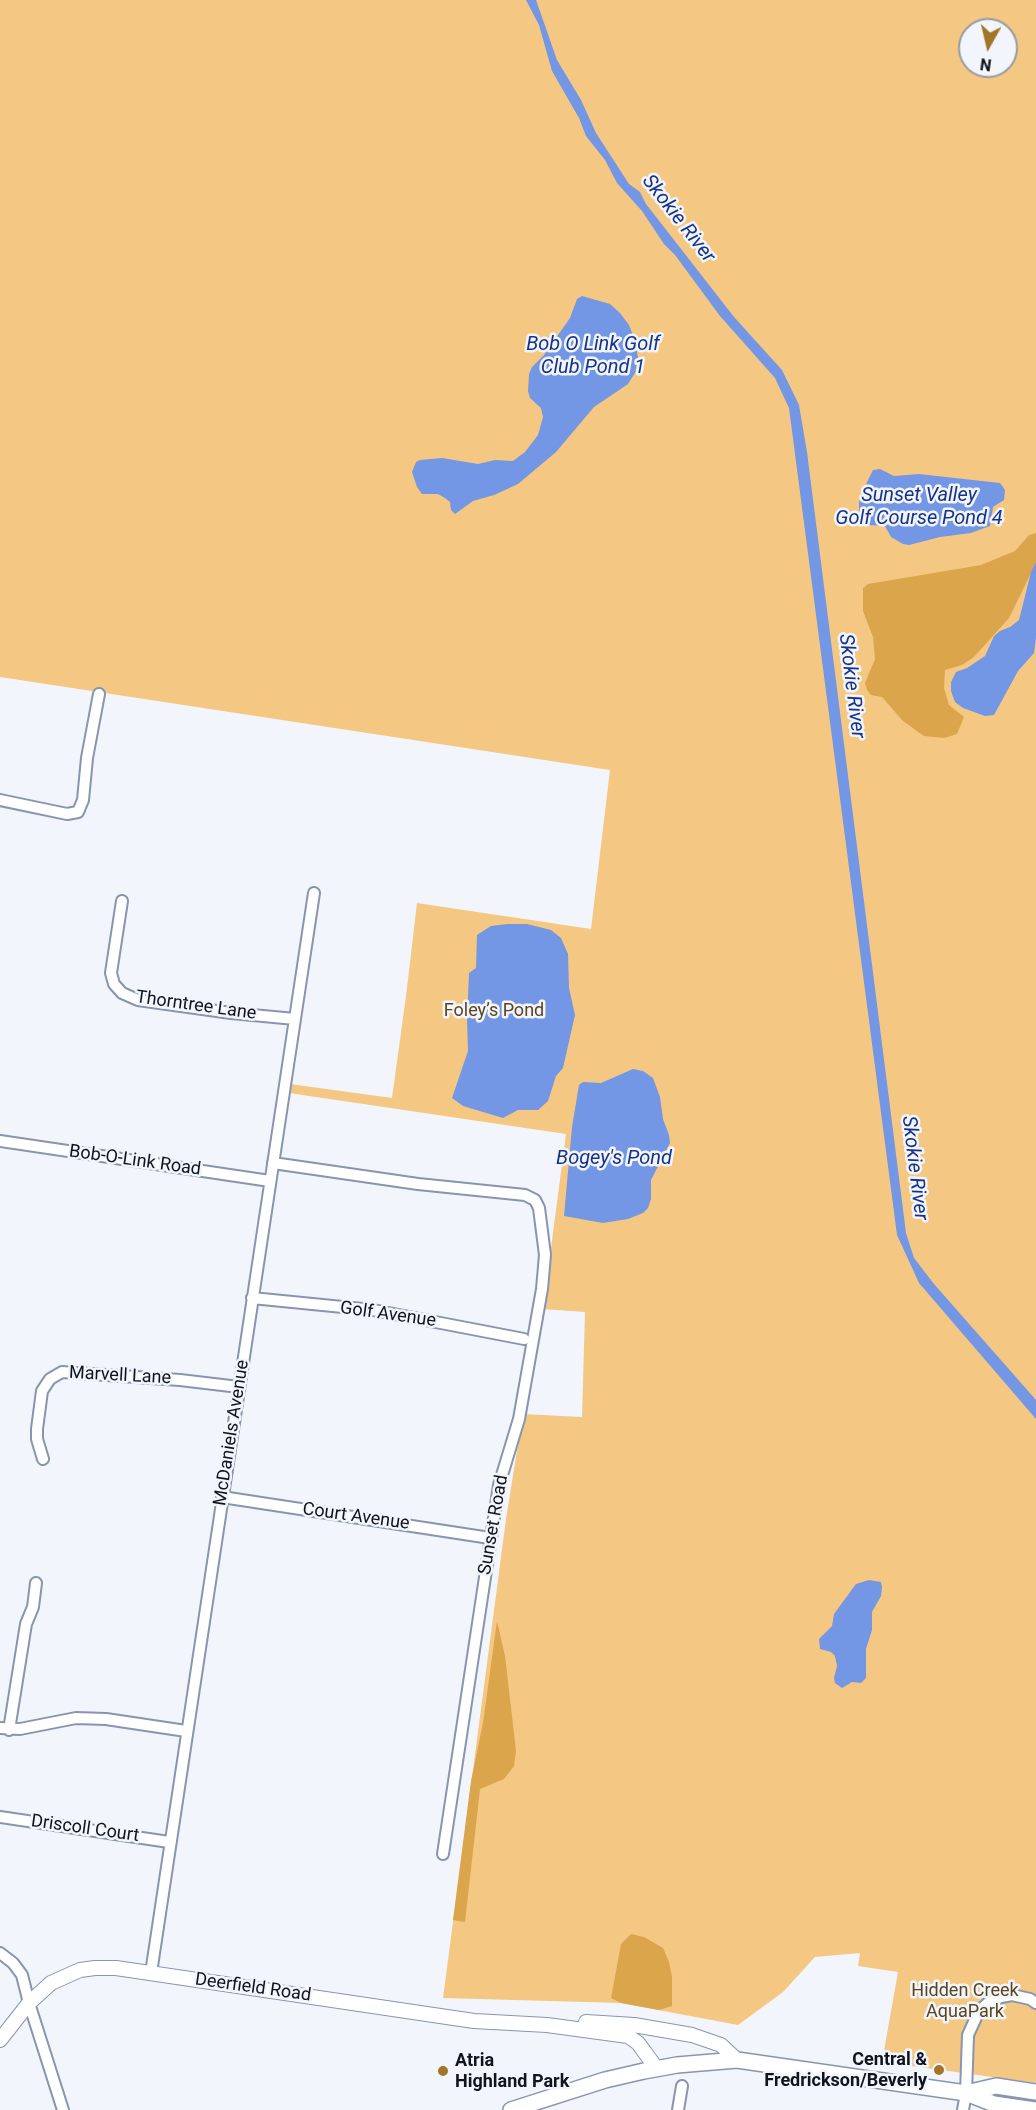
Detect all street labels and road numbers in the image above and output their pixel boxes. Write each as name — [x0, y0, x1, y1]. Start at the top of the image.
street label: Thorntree Lane — [134, 987, 258, 1025]
street label: Bob-O-Link Road — [68, 1141, 202, 1181]
street label: Golf Avenue — [339, 1298, 437, 1332]
street label: McDaniels Avenue — [210, 1358, 254, 1508]
street label: Marvell Lane — [68, 1363, 172, 1389]
street label: Sunset Road — [475, 1473, 513, 1577]
street label: Court Avenue — [301, 1499, 411, 1535]
street label: Driscoll Court — [30, 1811, 140, 1847]
street label: Deerfield Road — [194, 1969, 312, 2007]

